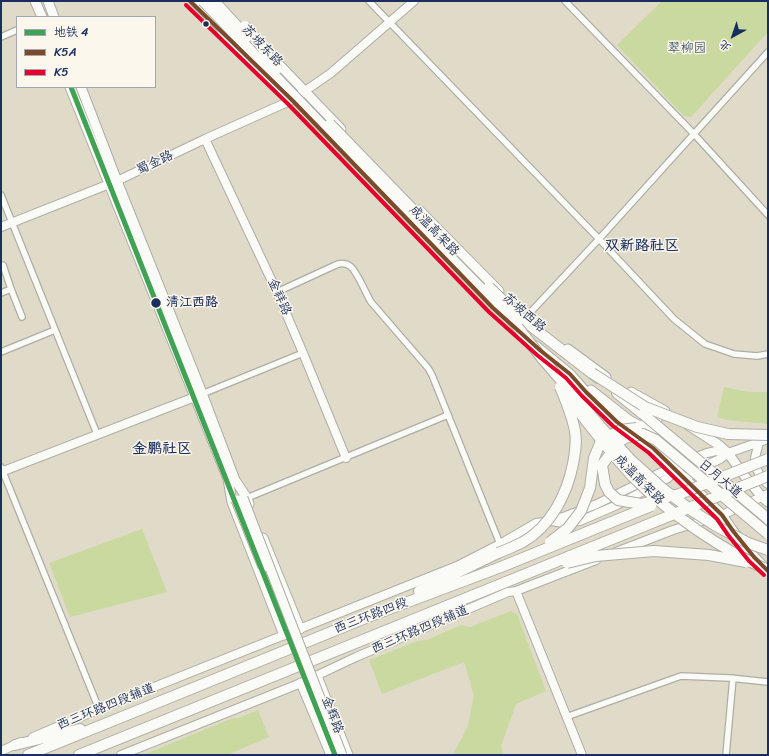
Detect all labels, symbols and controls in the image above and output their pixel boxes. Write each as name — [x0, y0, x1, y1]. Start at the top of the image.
legend — [16, 16, 156, 88]
north arrow — [713, 16, 753, 56]
unlabelled marker — [201, 19, 211, 29]
text: 地铁 4 — [54, 21, 89, 43]
street label: 苏坡东路 — [238, 22, 286, 70]
text: 北 — [715, 35, 735, 56]
text: K5A — [54, 41, 77, 63]
park label: 翠柳园 — [668, 41, 706, 57]
text: K5 — [54, 61, 69, 83]
street label: 蜀金路 — [134, 148, 176, 178]
street label: 成温高架路 — [406, 202, 462, 260]
district label: 双新路社区 — [605, 237, 679, 255]
street label: 金祥路 — [264, 276, 294, 318]
street label: 苏坡西路 — [499, 290, 549, 336]
place label: 清江西路 — [166, 295, 218, 311]
marker: 清江西路 — [149, 296, 163, 310]
district label: 金鹏社区 — [132, 440, 192, 458]
street label: 成温高架路 — [611, 452, 667, 508]
street label: 日月大道 — [695, 456, 745, 502]
street label: 西三环路四段 — [332, 595, 410, 637]
street label: 西三环路四段辅道 — [369, 603, 471, 657]
street label: 西三环路四段辅道 — [55, 680, 157, 734]
street label: 金辉路 — [318, 694, 346, 736]

